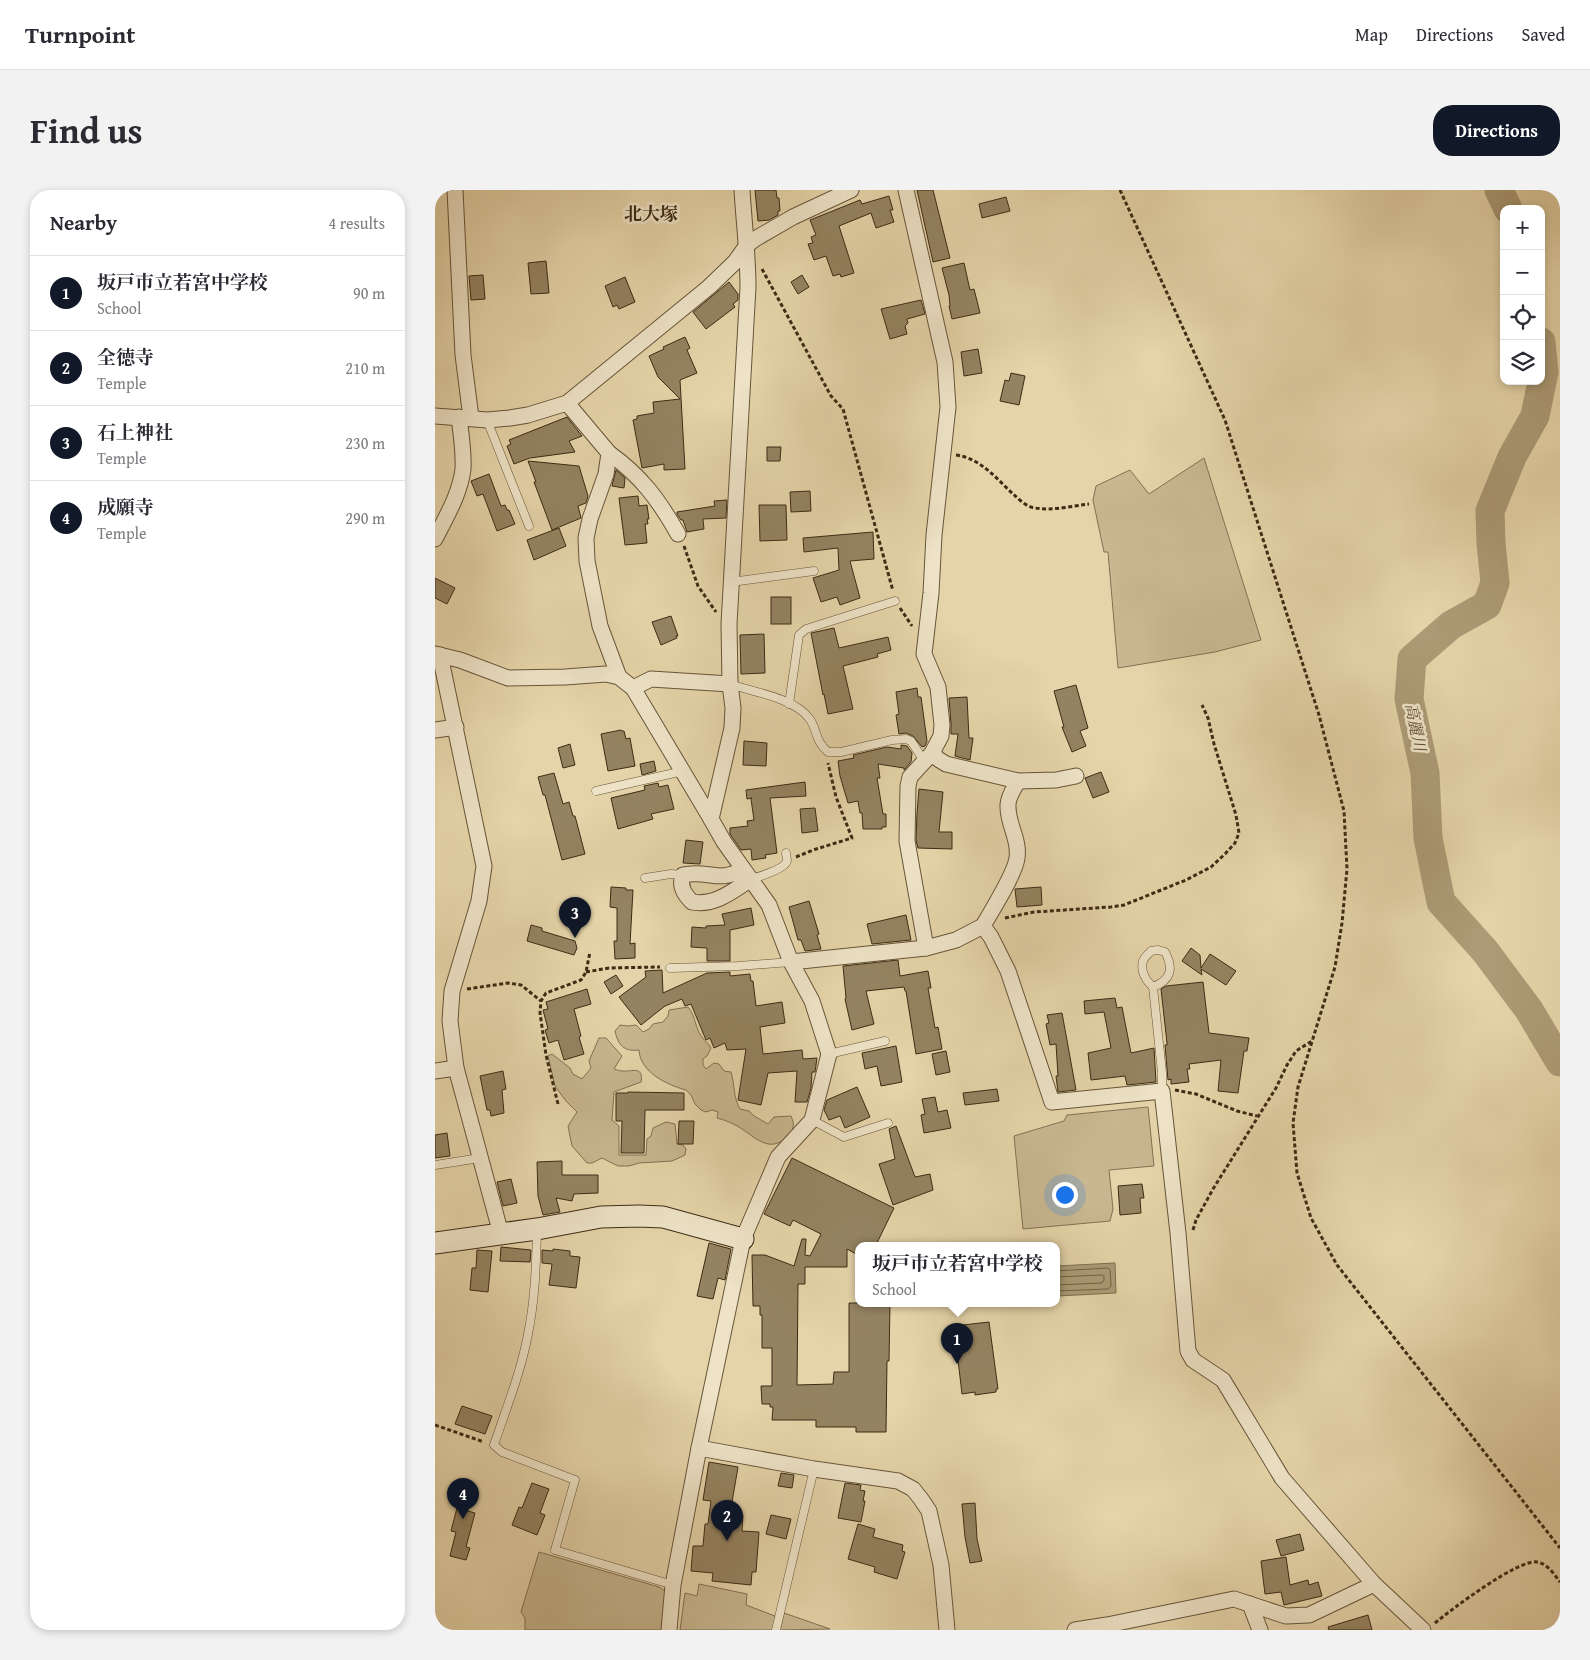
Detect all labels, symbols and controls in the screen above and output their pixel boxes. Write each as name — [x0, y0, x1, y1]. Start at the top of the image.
text: Turnpoint — [25, 17, 135, 52]
text: Map — [1355, 21, 1388, 48]
text: Directions — [1416, 21, 1493, 48]
text: Saved — [1521, 21, 1565, 48]
text: Find us — [30, 105, 143, 156]
button: Directions — [1433, 105, 1560, 156]
district label: 北大塚 — [624, 200, 678, 227]
map controls — [1500, 205, 1545, 385]
button: + — [1500, 205, 1545, 250]
text: Nearby — [50, 207, 117, 238]
text: 4 results — [328, 211, 385, 235]
button: − — [1500, 250, 1545, 295]
text: 坂戸市立若宮中学校 — [97, 268, 268, 296]
text: 1 — [62, 281, 70, 305]
text: 90 m — [353, 281, 385, 305]
button: locate — [1500, 295, 1545, 340]
text: School — [97, 296, 141, 320]
button: layers — [1500, 340, 1545, 385]
text: 全徳寺 — [97, 343, 154, 371]
text: 2 — [62, 356, 70, 380]
text: 210 m — [345, 356, 385, 380]
text: Temple — [97, 371, 147, 395]
text: 石上神社 — [97, 418, 173, 446]
text: 3 — [62, 431, 70, 455]
text: 230 m — [345, 431, 385, 455]
text: Temple — [97, 446, 147, 470]
text: 成願寺 — [97, 493, 154, 521]
text: 4 — [62, 506, 70, 530]
text: 290 m — [345, 506, 385, 530]
text: Temple — [97, 521, 147, 545]
water label: 高麗川 — [1400, 701, 1433, 755]
pin: 3 — [559, 897, 591, 938]
your location — [1052, 1182, 1078, 1208]
popup — [855, 1242, 1060, 1307]
text: 坂戸市立若宮中学校 — [872, 1249, 1043, 1277]
text: School — [872, 1277, 916, 1301]
pin: 1 — [941, 1323, 973, 1364]
pin: 4 — [447, 1478, 479, 1519]
pin: 2 — [711, 1500, 743, 1541]

